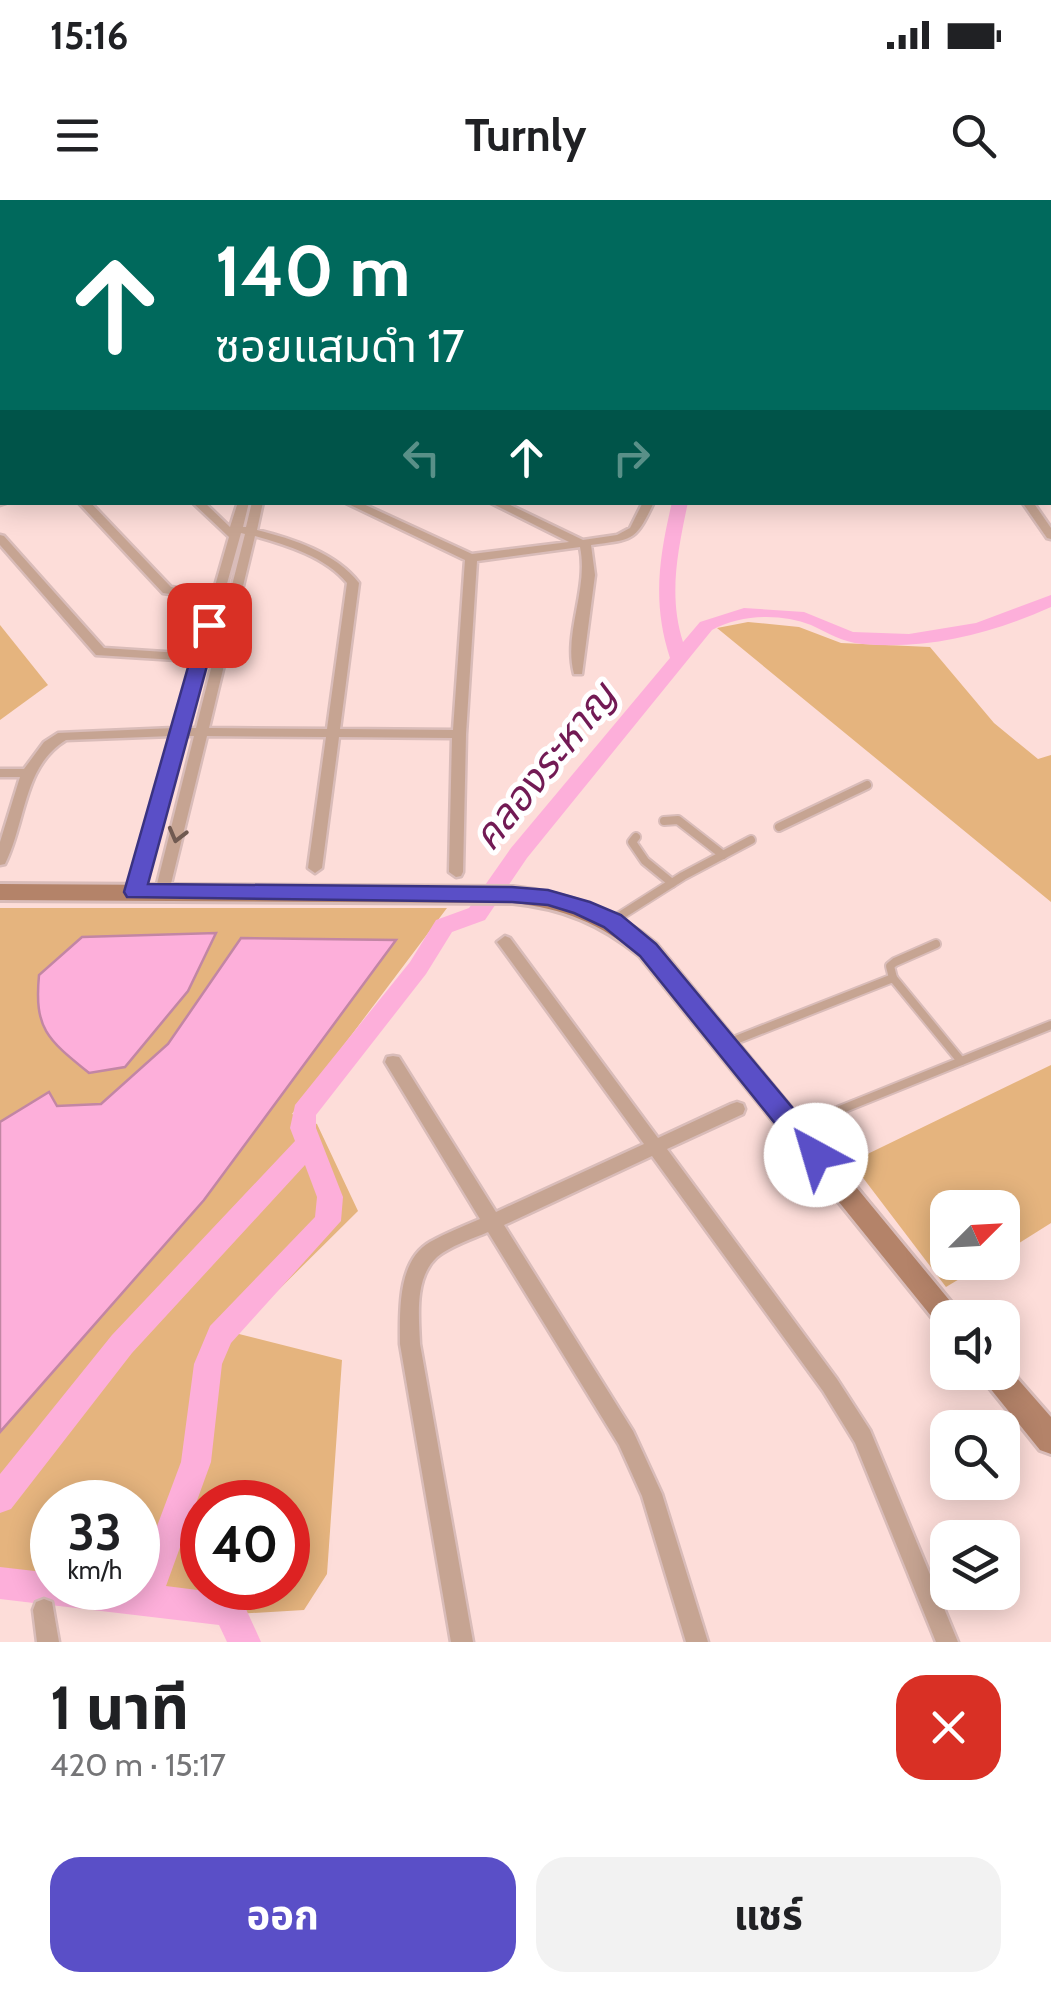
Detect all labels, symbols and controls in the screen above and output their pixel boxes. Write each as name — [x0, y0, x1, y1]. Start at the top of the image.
text: 15:16 — [50, 12, 128, 59]
icon: menu — [50, 108, 105, 163]
text: Turnly — [465, 108, 586, 162]
icon: search — [946, 108, 1001, 163]
text: 140 m — [215, 228, 410, 314]
icon: ahead — [50, 240, 180, 370]
text: ซอยแสมดำ 17 — [215, 319, 464, 373]
icon: left — [394, 430, 449, 485]
icon: ahead — [499, 430, 554, 485]
icon: right — [604, 430, 659, 485]
pin — [167, 583, 252, 668]
icon: arrive — [182, 598, 237, 653]
water label: คลองระหาญ — [461, 670, 628, 859]
one-way arrow — [167, 826, 188, 843]
position arrow — [764, 1103, 868, 1207]
north arrow — [930, 1190, 1020, 1280]
map controls — [930, 1190, 1020, 1610]
button: sound — [930, 1300, 1020, 1390]
button: search — [930, 1410, 1020, 1500]
speed limit sign: 40 — [180, 1480, 310, 1610]
text: 33 — [68, 1502, 122, 1563]
button: layers — [930, 1520, 1020, 1610]
text: km/h — [68, 1555, 122, 1585]
text: 1 นาที — [50, 1671, 189, 1744]
button: close — [896, 1675, 1001, 1780]
text: 420 m · 15:17 — [50, 1745, 226, 1784]
button: ออก — [50, 1857, 516, 1972]
button: แชร์ — [536, 1857, 1001, 1972]

